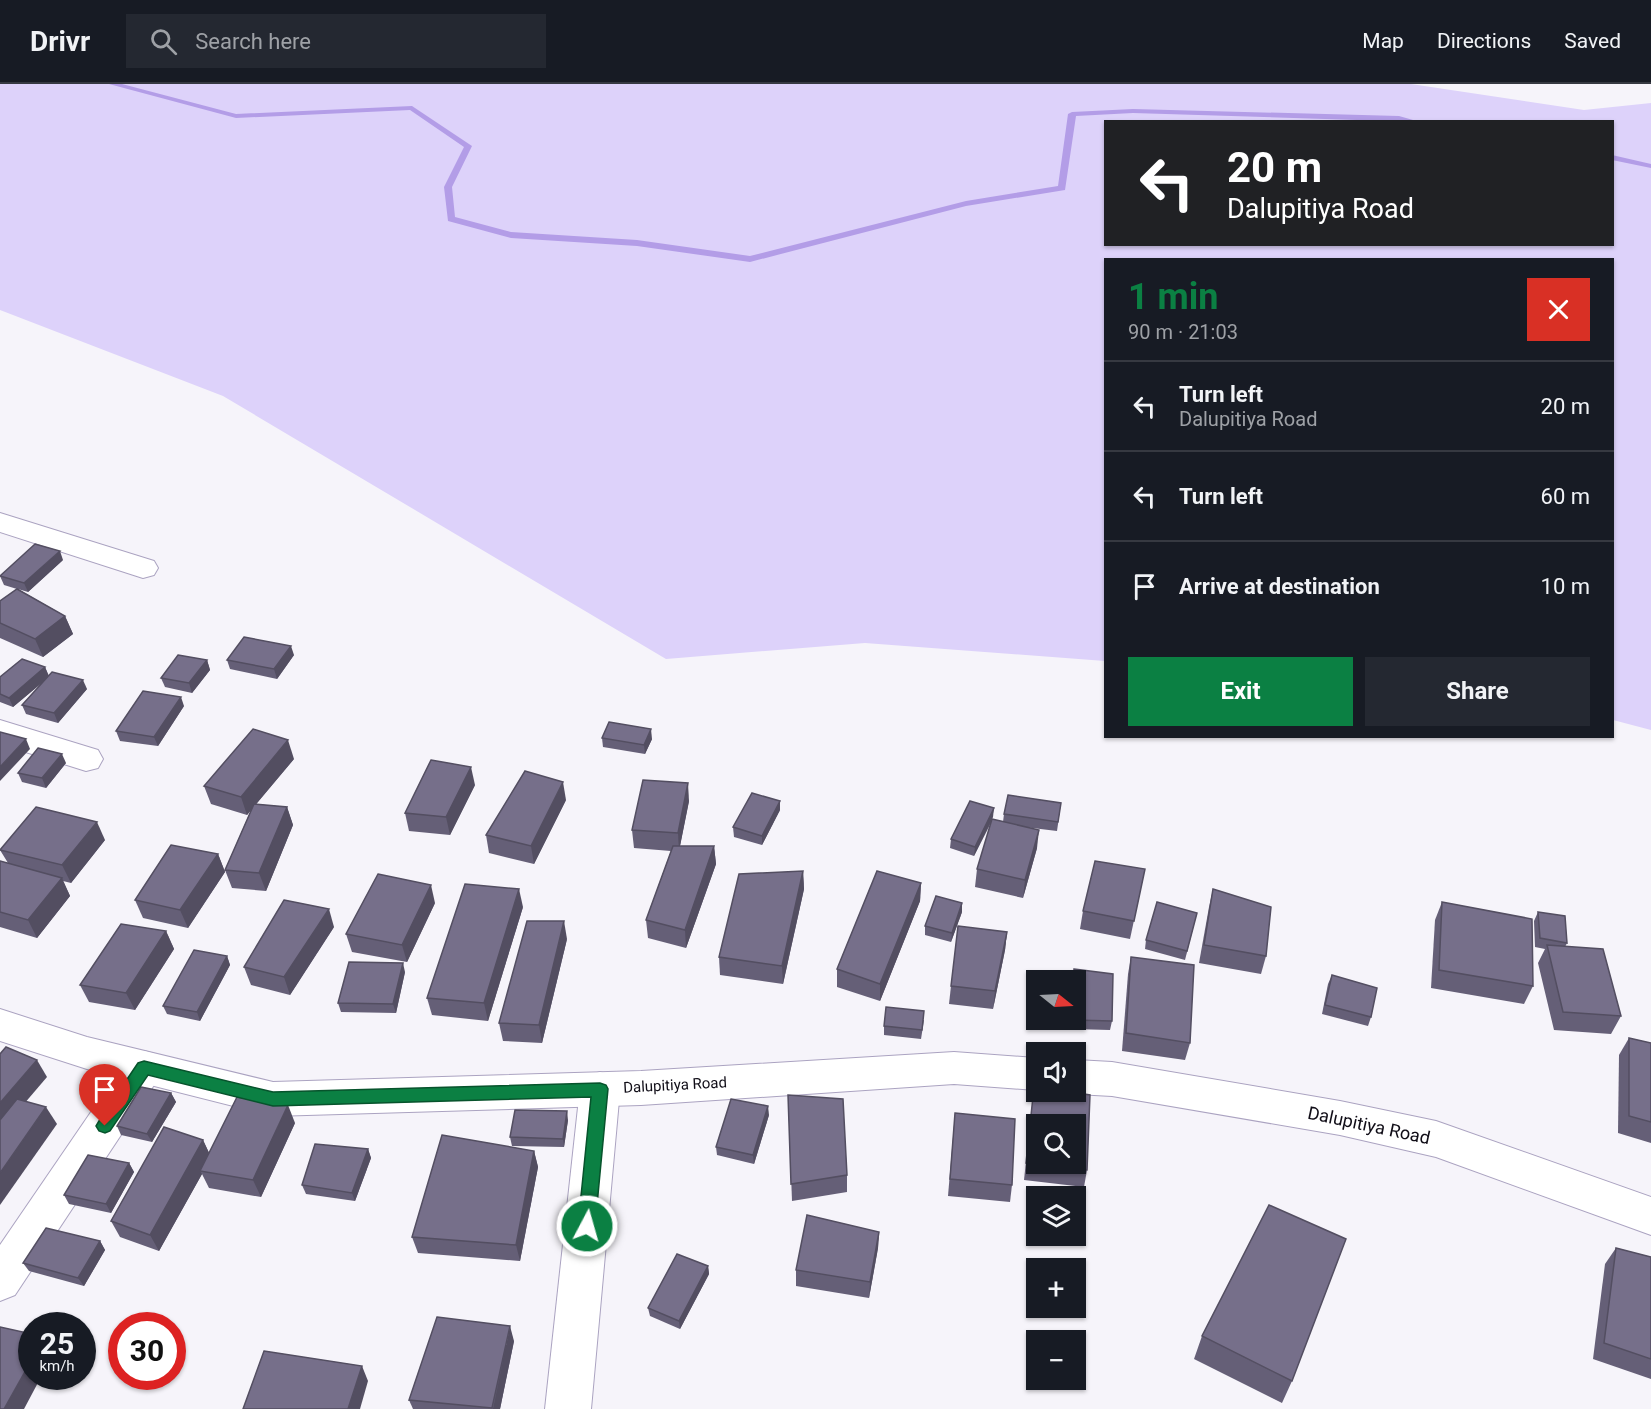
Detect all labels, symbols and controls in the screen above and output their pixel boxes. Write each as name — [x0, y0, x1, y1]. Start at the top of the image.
search box — [126, 14, 546, 68]
text: Drivr — [30, 25, 90, 58]
icon: search — [147, 25, 180, 58]
text: Search here — [195, 29, 311, 54]
text: Map — [1362, 29, 1404, 53]
text: Directions — [1437, 29, 1531, 53]
text: Saved — [1564, 29, 1621, 53]
text: 20 m — [1227, 143, 1322, 192]
icon: left — [1128, 144, 1206, 222]
text: Dalupitiya Road — [1227, 193, 1414, 225]
text: 1 min — [1128, 276, 1219, 318]
button: close — [1527, 278, 1590, 341]
text: 90 m · 21:03 — [1128, 320, 1238, 344]
text: Turn left — [1179, 382, 1263, 407]
icon: left — [1128, 390, 1161, 423]
text: 20 m — [1541, 394, 1590, 419]
text: Dalupitiya Road — [1179, 407, 1317, 431]
icon: left — [1128, 480, 1161, 513]
text: Turn left — [1179, 484, 1263, 509]
text: 60 m — [1541, 484, 1590, 509]
icon: arrive — [1128, 570, 1161, 603]
text: Arrive at destination — [1179, 574, 1380, 599]
text: 10 m — [1541, 574, 1590, 599]
button: Exit — [1128, 657, 1353, 726]
button: Share — [1365, 657, 1590, 726]
north arrow — [1026, 970, 1086, 1030]
map controls — [1026, 970, 1086, 1390]
button: sound — [1026, 1042, 1086, 1102]
pin — [79, 1064, 130, 1126]
icon: arrive — [88, 1073, 121, 1106]
street label: Dalupitiya Road — [623, 1073, 727, 1097]
street label: Dalupitiya Road — [1306, 1102, 1432, 1148]
button: search — [1026, 1114, 1086, 1174]
button: layers — [1026, 1186, 1086, 1246]
position arrow — [555, 1194, 619, 1258]
button: + — [1026, 1258, 1086, 1318]
speed limit sign: 30 — [108, 1312, 186, 1390]
text: 25 — [40, 1326, 74, 1361]
button: − — [1026, 1330, 1086, 1390]
text: km/h — [39, 1357, 75, 1375]

